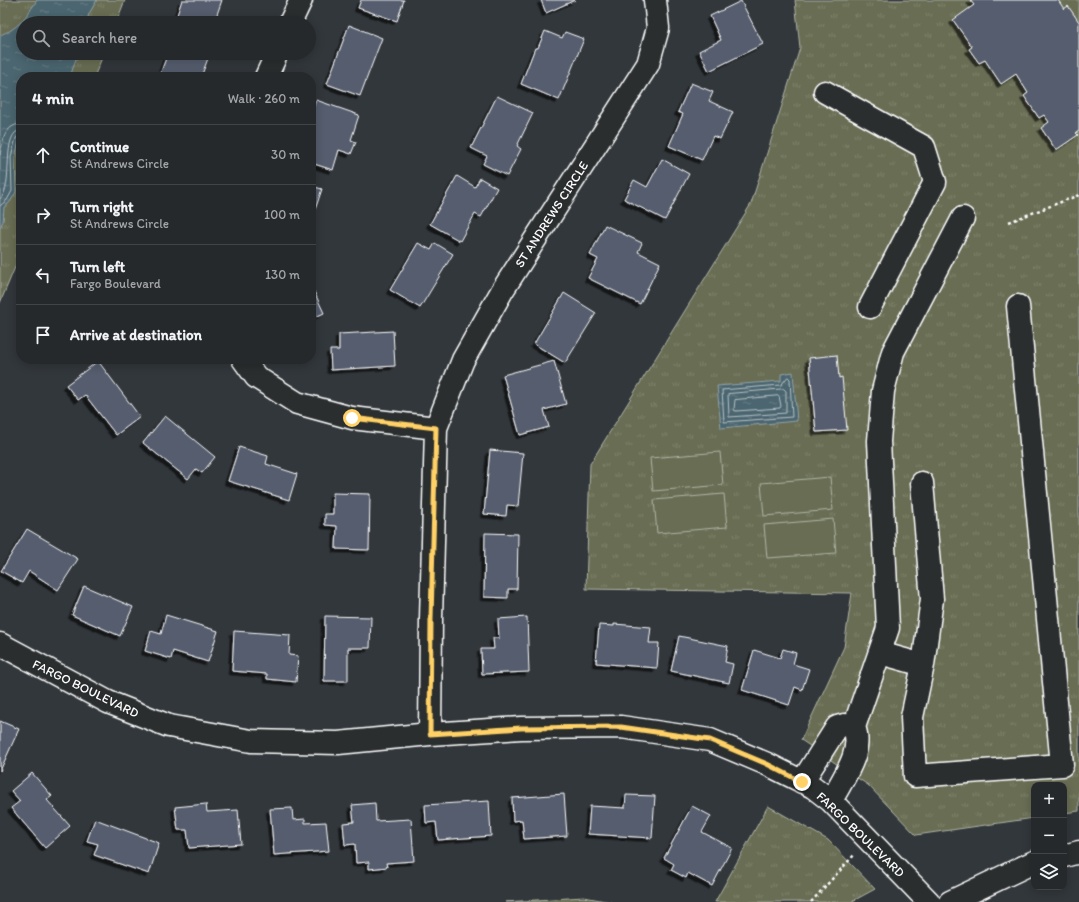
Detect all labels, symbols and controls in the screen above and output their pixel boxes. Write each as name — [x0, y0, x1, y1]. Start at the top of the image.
search box — [16, 16, 316, 60]
icon: search — [30, 27, 52, 49]
text: Search here — [62, 29, 137, 47]
text: 4 min — [32, 88, 74, 108]
text: Walk · 260 m — [228, 91, 300, 106]
text: Continue — [70, 138, 129, 156]
icon: ahead — [32, 144, 54, 166]
text: 30 m — [271, 147, 300, 162]
text: St Andrews Circle — [70, 156, 169, 171]
street label: ST ANDREWS CIRCLE — [512, 159, 591, 270]
text: Turn right — [70, 198, 134, 216]
icon: right — [32, 204, 54, 226]
text: 100 m — [264, 207, 300, 222]
text: St Andrews Circle — [70, 216, 169, 231]
text: Turn left — [70, 258, 125, 276]
icon: left — [32, 264, 54, 286]
text: 130 m — [265, 267, 300, 282]
text: Fargo Boulevard — [70, 276, 161, 291]
icon: arrive — [32, 324, 54, 346]
text: Arrive at destination — [70, 326, 202, 344]
route start — [343, 409, 361, 427]
street label: FARGO BOULEVARD — [30, 656, 141, 721]
route end — [793, 773, 811, 791]
map controls — [1031, 782, 1067, 890]
button: + — [1031, 782, 1067, 818]
street label: FARGO BOULEVARD — [814, 789, 908, 880]
button: − — [1031, 818, 1067, 854]
button: layers — [1031, 854, 1067, 890]

